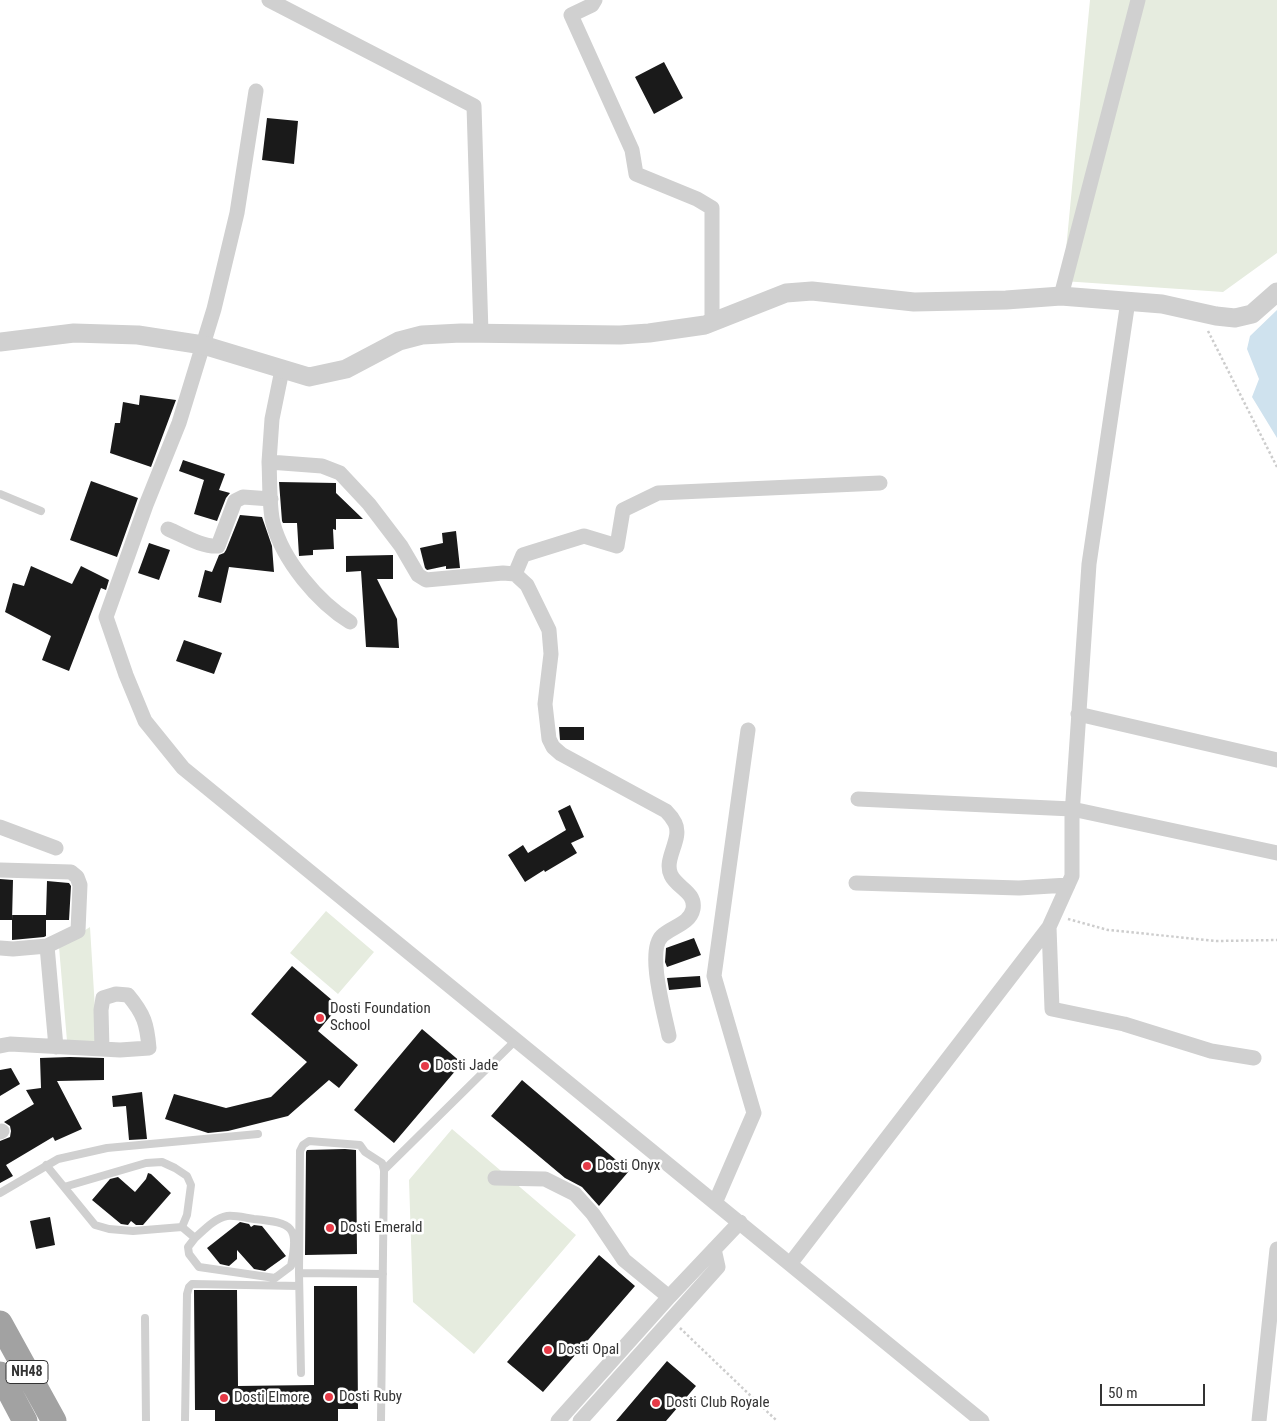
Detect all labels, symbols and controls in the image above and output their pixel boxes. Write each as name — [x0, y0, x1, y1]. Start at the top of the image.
place label: Dosti Foundation School — [330, 1000, 431, 1035]
marker: Dosti Foundation School — [314, 1012, 326, 1024]
place label: Dosti Jade — [435, 1057, 498, 1075]
marker: Dosti Jade — [419, 1060, 431, 1072]
place label: Dosti Onyx — [597, 1157, 660, 1175]
marker: Dosti Onyx — [581, 1160, 593, 1172]
place label: Dosti Emerald — [340, 1219, 422, 1237]
marker: Dosti Emerald — [324, 1222, 336, 1234]
place label: Dosti Opal — [558, 1341, 619, 1359]
marker: Dosti Opal — [542, 1344, 554, 1356]
road number: NH48 — [6, 1360, 48, 1384]
scale bar — [1102, 1374, 1207, 1406]
text: 50 m — [1108, 1384, 1138, 1402]
place label: Dosti Ruby — [339, 1388, 402, 1406]
place label: Dosti Elmore — [234, 1389, 309, 1407]
marker: Dosti Ruby — [323, 1391, 335, 1403]
marker: Dosti Elmore — [218, 1392, 230, 1404]
place label: Dosti Club Royale — [666, 1394, 769, 1412]
marker: Dosti Club Royale — [650, 1397, 662, 1409]

